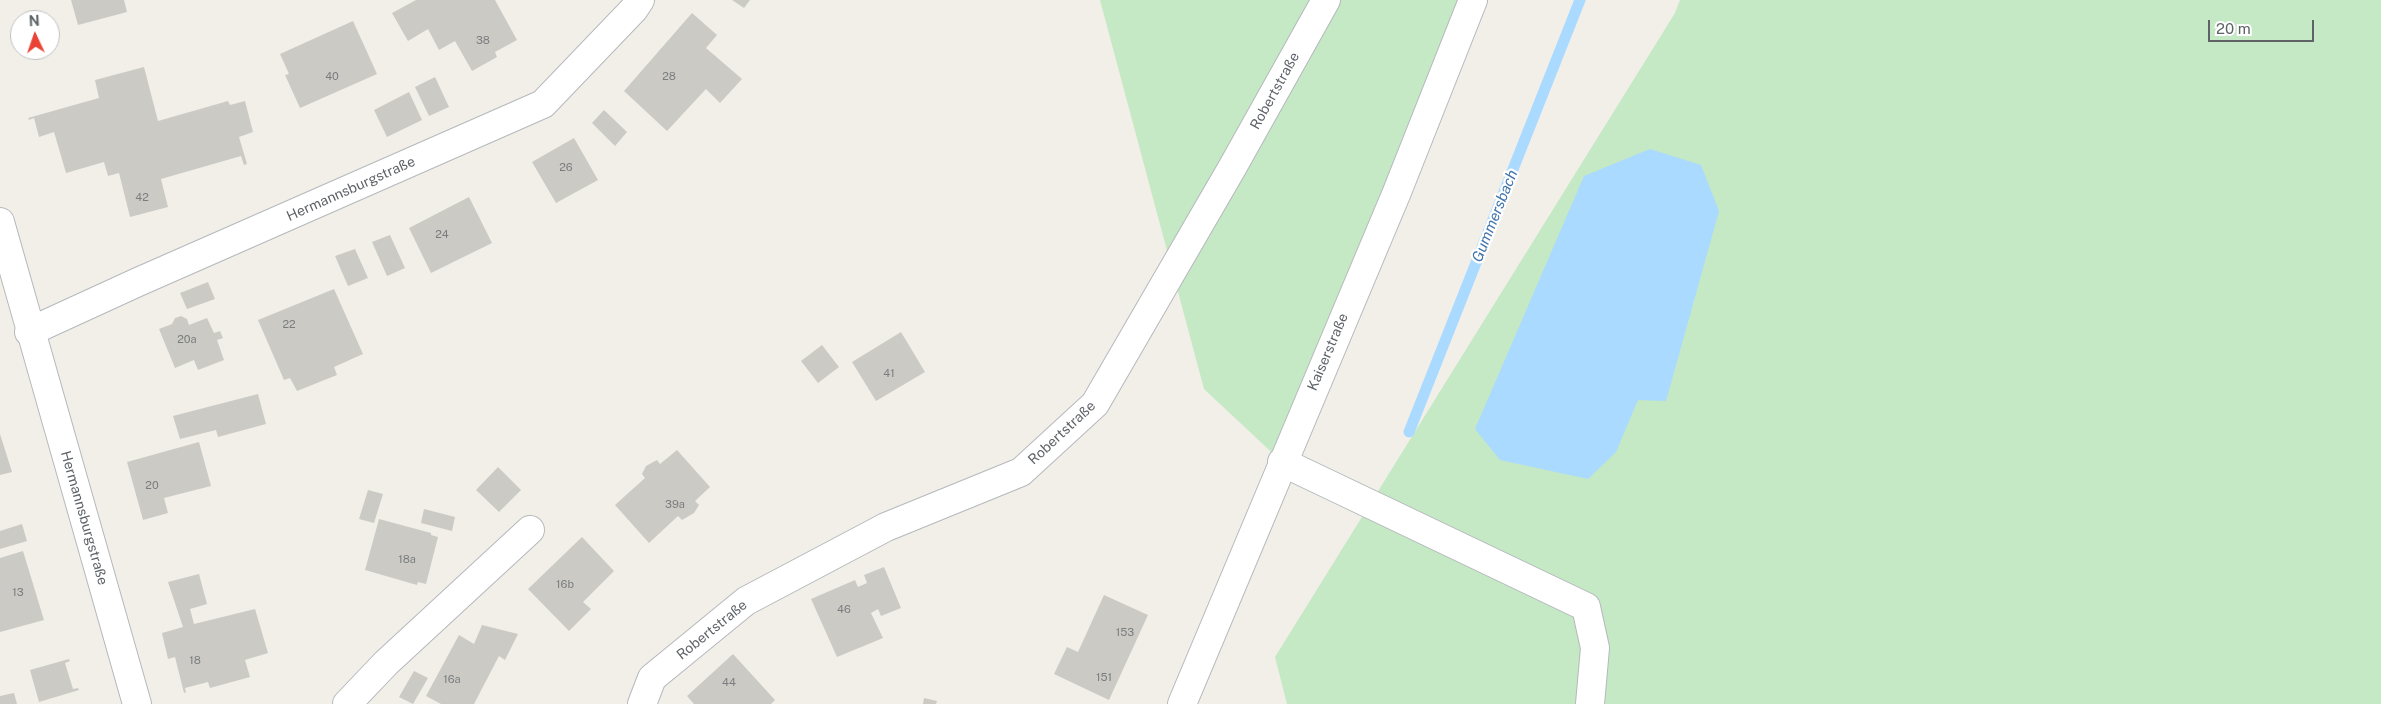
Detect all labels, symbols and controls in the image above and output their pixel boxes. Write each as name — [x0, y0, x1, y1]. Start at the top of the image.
north arrow — [10, 10, 60, 60]
scale bar — [2211, 10, 2317, 42]
text: N — [28, 13, 40, 29]
text: 20 m — [2216, 20, 2251, 37]
house number: 38 — [476, 34, 490, 48]
street label: Robertstraße — [1247, 49, 1303, 133]
house number: 40 — [325, 70, 339, 84]
house number: 28 — [662, 70, 676, 84]
street label: Hermannsburgstraße — [284, 153, 418, 225]
house number: 26 — [559, 161, 573, 175]
water label: Gummersbach — [1468, 167, 1522, 265]
house number: 42 — [135, 191, 149, 205]
house number: 24 — [435, 228, 449, 242]
street label: Kaiserstraße — [1304, 311, 1352, 393]
house number: 22 — [282, 318, 296, 332]
house number: 20a — [177, 333, 197, 347]
house number: 41 — [883, 367, 895, 381]
street label: Robertstraße — [1025, 398, 1099, 468]
street label: Hermannsburgstraße — [57, 449, 111, 587]
house number: 20 — [145, 479, 159, 493]
house number: 39a — [665, 498, 685, 512]
house number: 18a — [398, 553, 416, 567]
house number: 16b — [556, 578, 574, 592]
house number: 13 — [12, 586, 24, 600]
street label: Robertstraße — [673, 597, 751, 663]
house number: 46 — [837, 603, 851, 617]
house number: 153 — [1116, 626, 1134, 640]
house number: 18 — [189, 654, 201, 668]
house number: 151 — [1096, 671, 1112, 685]
house number: 16a — [443, 673, 461, 687]
house number: 44 — [722, 676, 736, 690]

